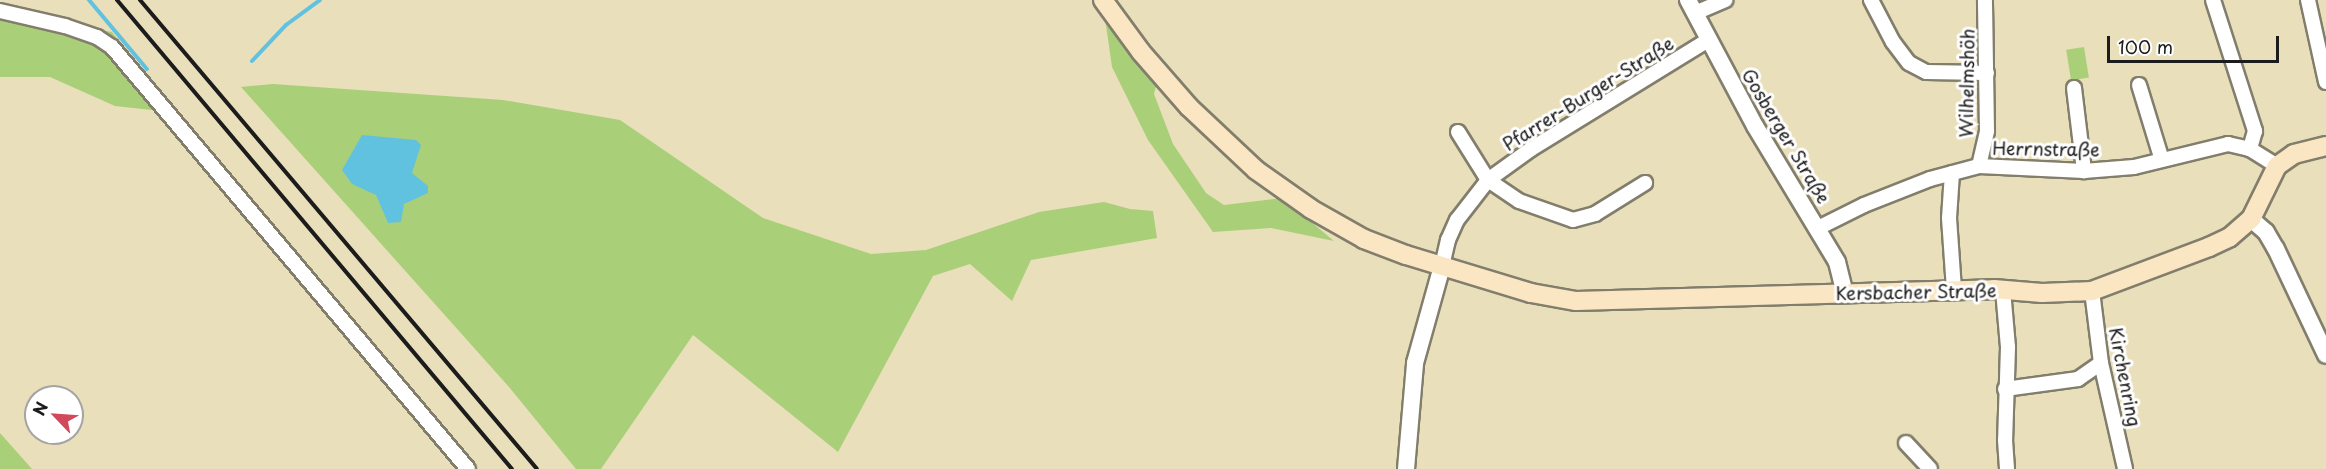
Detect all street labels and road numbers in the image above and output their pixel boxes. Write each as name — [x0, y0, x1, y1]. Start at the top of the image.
street label: Wilhelmshöh — [1955, 28, 1979, 138]
street label: Pfarrer-Burger-Straße — [1499, 33, 1677, 155]
street label: Gosberger Straße — [1737, 64, 1835, 208]
street label: Herrnstraße — [1992, 137, 2100, 161]
street label: Kersbacher Straße — [1835, 280, 1997, 304]
street label: Kirchenring — [2105, 326, 2145, 428]

